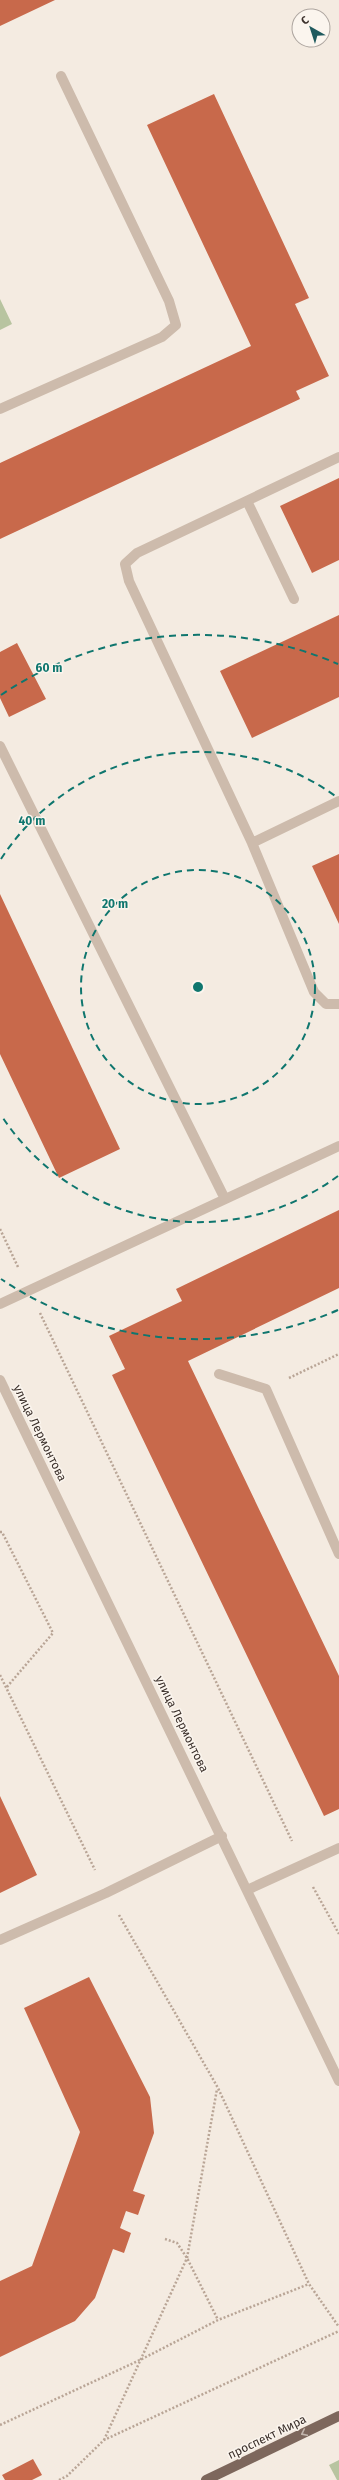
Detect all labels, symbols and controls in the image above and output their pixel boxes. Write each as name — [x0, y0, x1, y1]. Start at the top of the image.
north arrow — [291, 8, 331, 48]
text: С — [298, 13, 312, 28]
text: 60 m — [36, 661, 62, 675]
text: 40 m — [19, 814, 45, 828]
text: 20 m — [102, 897, 128, 911]
centre of rings — [191, 980, 205, 994]
street label: улица Лермонтова — [11, 1382, 69, 1484]
street label: улица Лермонтова — [153, 1673, 211, 1775]
street label: проспект Мира — [226, 2412, 308, 2462]
one-way arrow — [301, 2428, 308, 2436]

